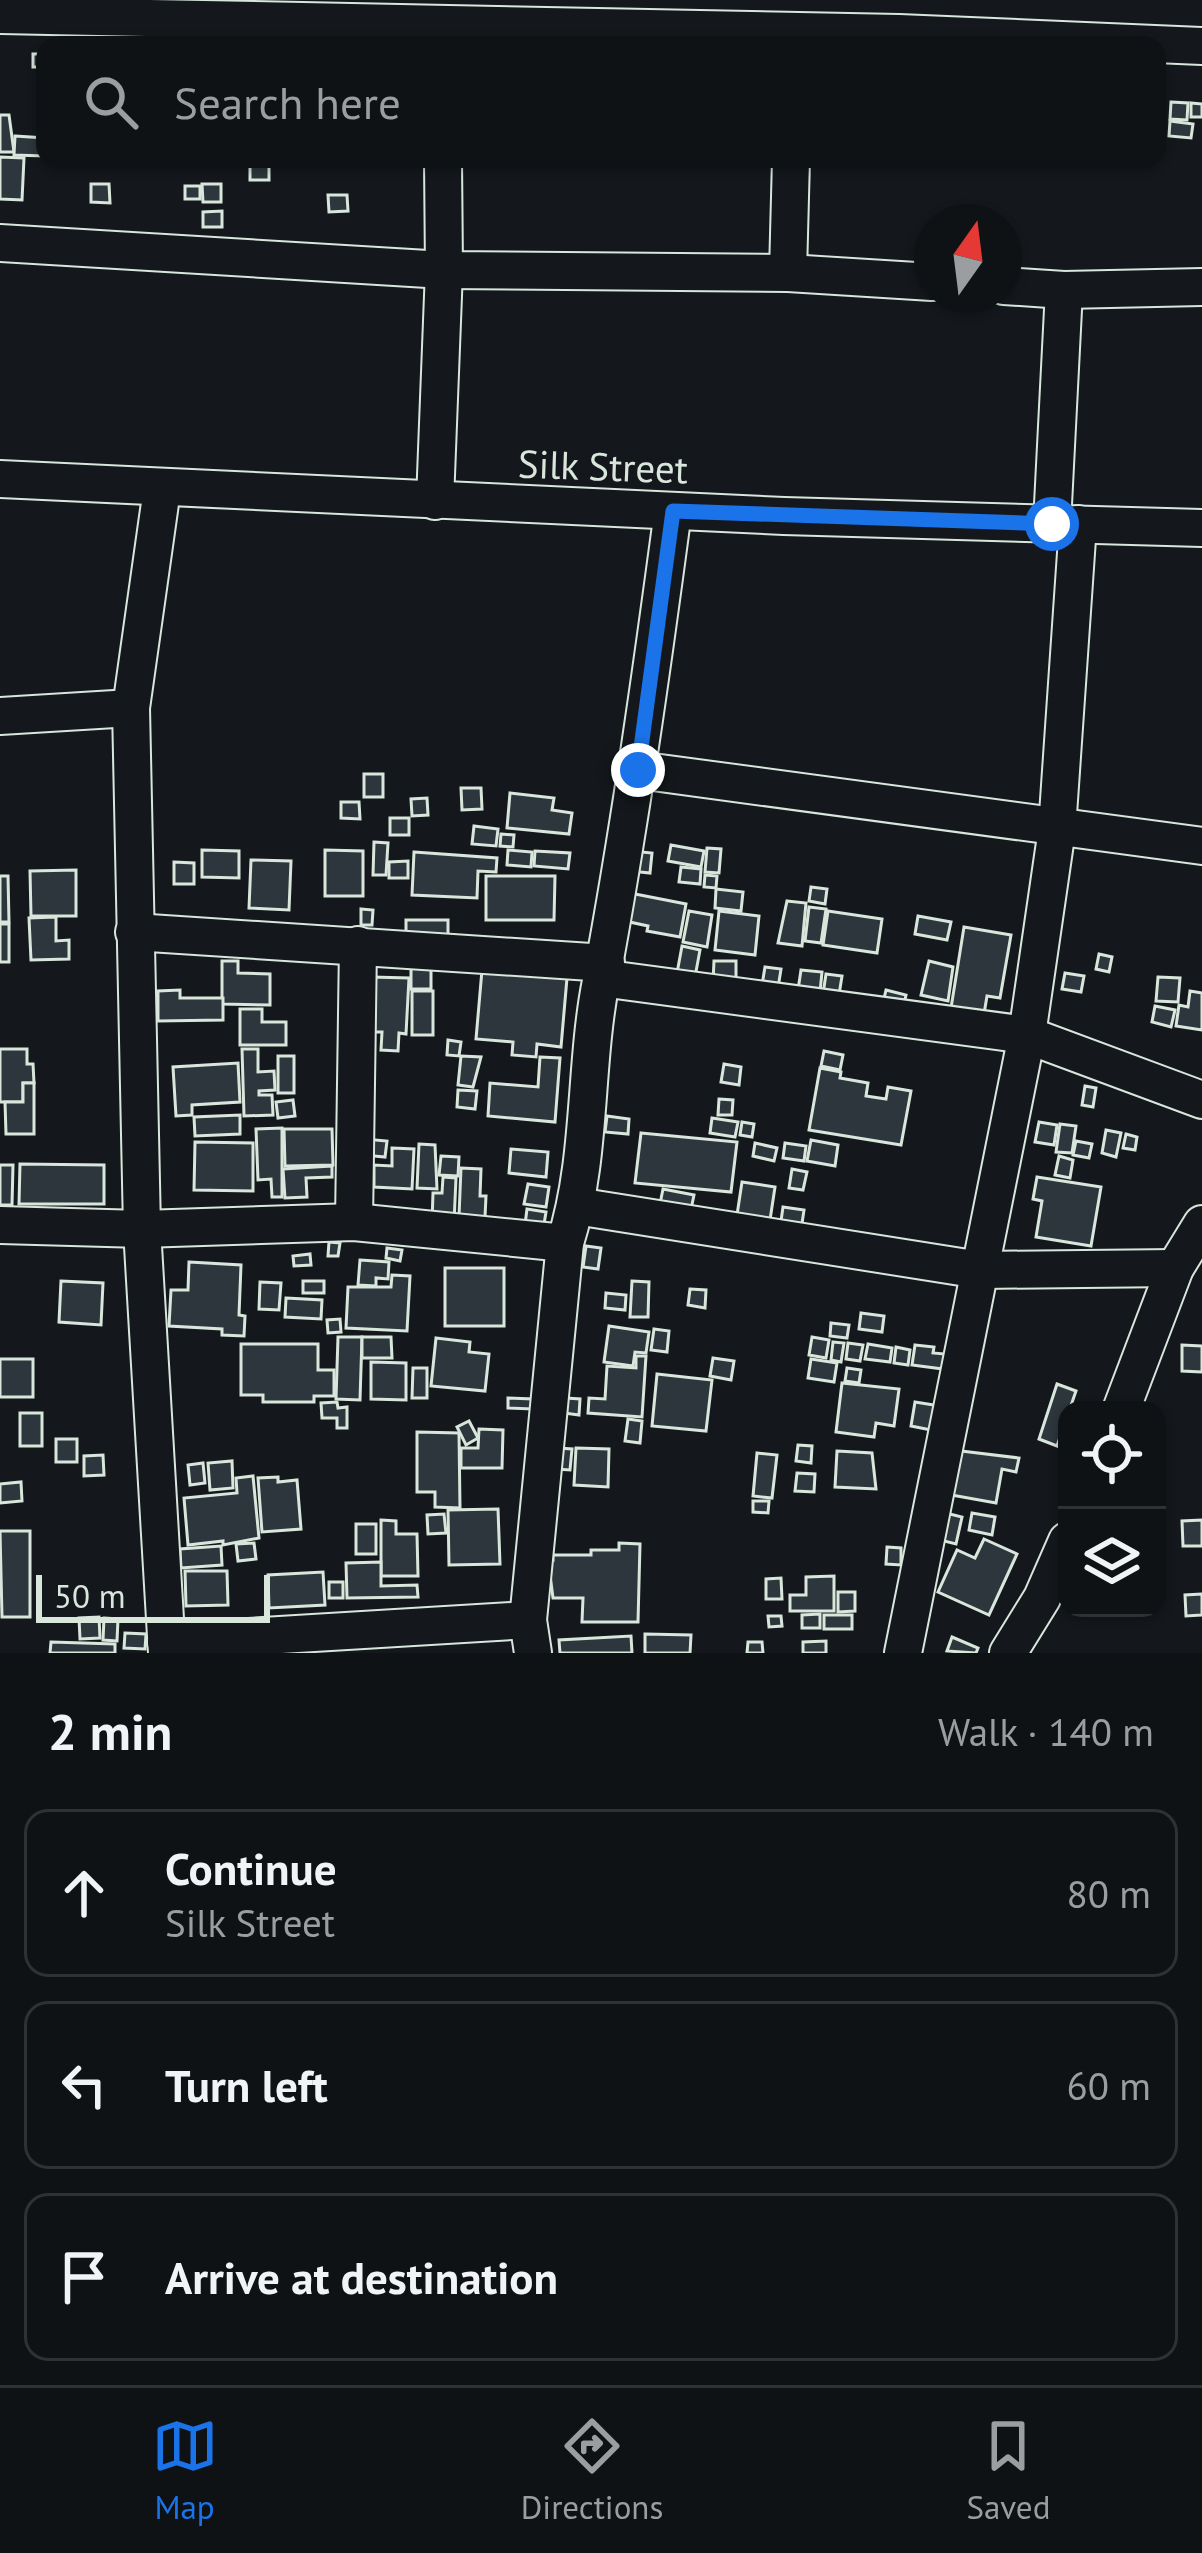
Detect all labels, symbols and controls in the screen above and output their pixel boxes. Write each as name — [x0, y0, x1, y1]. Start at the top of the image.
search box — [36, 36, 1166, 168]
icon: search — [78, 69, 144, 135]
text: Search here — [174, 73, 401, 131]
north arrow — [914, 204, 1022, 312]
street label: Silk Street — [517, 438, 689, 494]
route start — [1025, 497, 1079, 551]
route end — [611, 743, 665, 797]
map controls — [1058, 1401, 1166, 1617]
button: locate — [1058, 1401, 1166, 1509]
button: layers — [1058, 1509, 1166, 1617]
scale bar — [36, 1569, 270, 1622]
text: 50 m — [54, 1574, 126, 1617]
text: 2 min — [48, 1698, 172, 1764]
text: Walk · 140 m — [938, 1706, 1154, 1757]
text: Continue — [165, 1839, 337, 1897]
icon: ahead — [51, 1860, 117, 1926]
text: 80 m — [1066, 1868, 1151, 1919]
text: Silk Street — [165, 1897, 335, 1948]
icon: left — [51, 2052, 117, 2118]
text: Turn left — [165, 2056, 328, 2114]
text: 60 m — [1066, 2060, 1151, 2111]
icon: arrive — [51, 2244, 117, 2310]
text: Arrive at destination — [165, 2248, 558, 2306]
tab: Map — [152, 2413, 218, 2528]
tab: Directions — [521, 2413, 663, 2528]
tab: Saved — [966, 2413, 1050, 2528]

